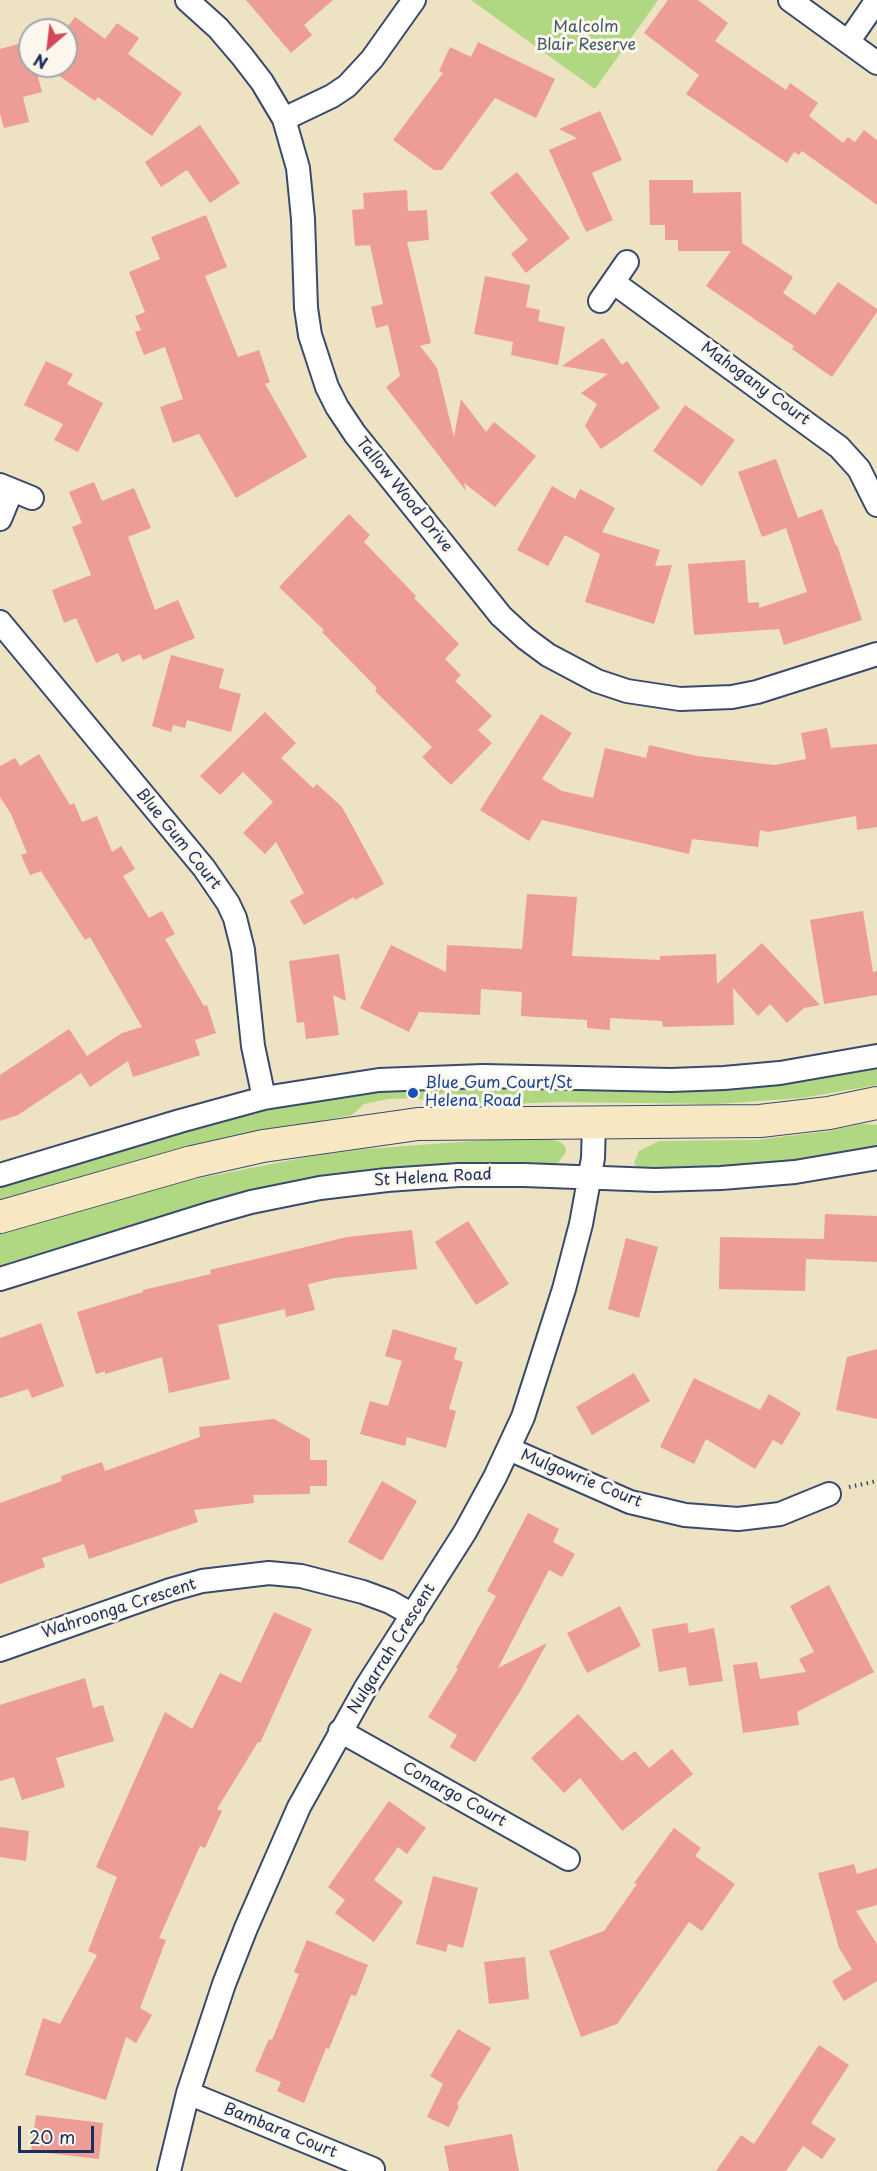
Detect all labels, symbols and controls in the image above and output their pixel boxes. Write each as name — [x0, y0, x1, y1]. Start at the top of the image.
north arrow — [18, 18, 78, 78]
park label: Malcolm Blair Reserve — [536, 18, 636, 56]
text: N — [29, 49, 52, 76]
street label: Mahogany Court — [697, 338, 813, 430]
street label: Tallow Wood Drive — [352, 434, 456, 556]
street label: Blue Gum Court — [131, 784, 225, 894]
place label: Blue Gum Court/St Helena Road — [425, 1074, 572, 1112]
marker: Blue Gum Court/St Helena Road — [406, 1086, 420, 1100]
street label: St Helena Road — [374, 1165, 492, 1191]
street label: Mulgowrie Court — [517, 1446, 645, 1512]
street label: Wahroonga Crescent — [39, 1575, 199, 1643]
street label: Nulgarrah Crescent — [344, 1580, 440, 1718]
street label: Conargo Court — [399, 1759, 509, 1831]
street label: Bambara Court — [221, 2100, 339, 2162]
scale bar — [21, 2114, 98, 2152]
text: 20 m — [29, 2123, 75, 2150]

